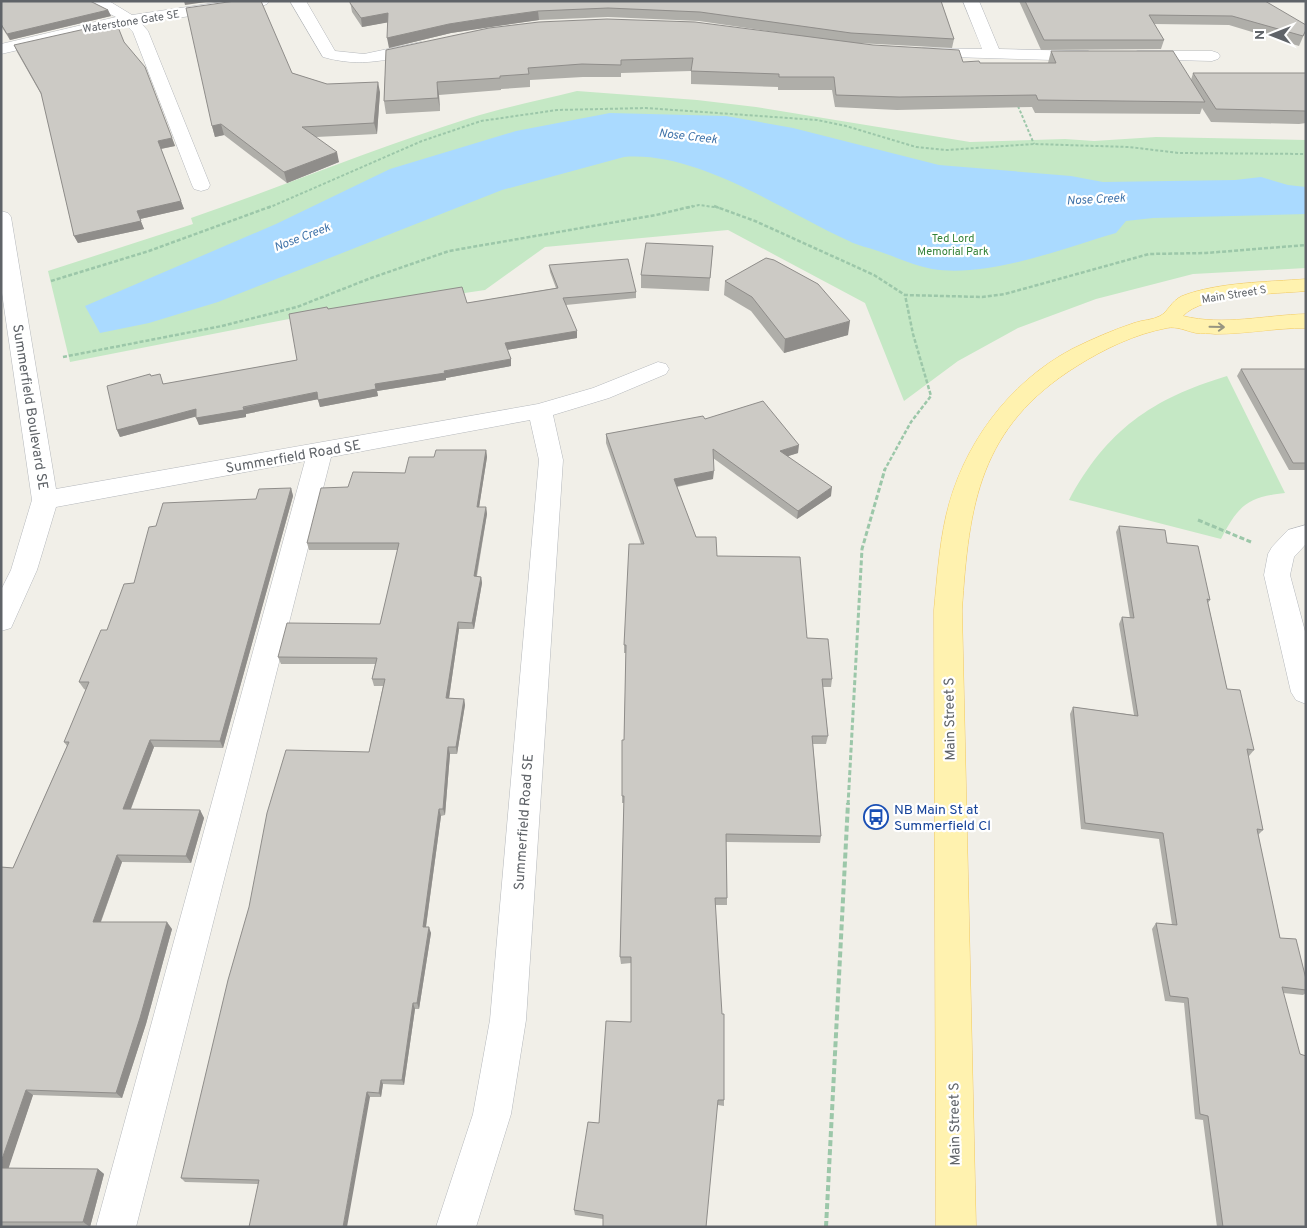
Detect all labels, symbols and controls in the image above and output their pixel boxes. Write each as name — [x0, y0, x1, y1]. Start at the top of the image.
street label: Waterstone Gate SE — [82, 7, 181, 37]
north arrow — [1247, 10, 1297, 60]
text: N — [1252, 30, 1269, 40]
water label: Nose Creek — [658, 125, 719, 149]
water label: Nose Creek — [1066, 190, 1127, 210]
water label: Nose Creek — [272, 220, 334, 256]
park label: Ted Lord Memorial Park — [917, 232, 989, 259]
street label: Main Street S — [1201, 283, 1268, 307]
one-way arrow — [1209, 322, 1225, 331]
street label: Summerfield Boulevard SE — [8, 323, 51, 491]
street label: Summerfield Road SE — [224, 437, 362, 478]
street label: Main Street S — [941, 677, 960, 761]
street label: Summerfield Road SE — [511, 753, 538, 891]
place label: NB Main St at Summerfield Cl — [894, 802, 991, 835]
bus stop icon: NB Main St at Summerfield Cl — [863, 804, 889, 830]
street label: Main Street S — [946, 1082, 965, 1166]

